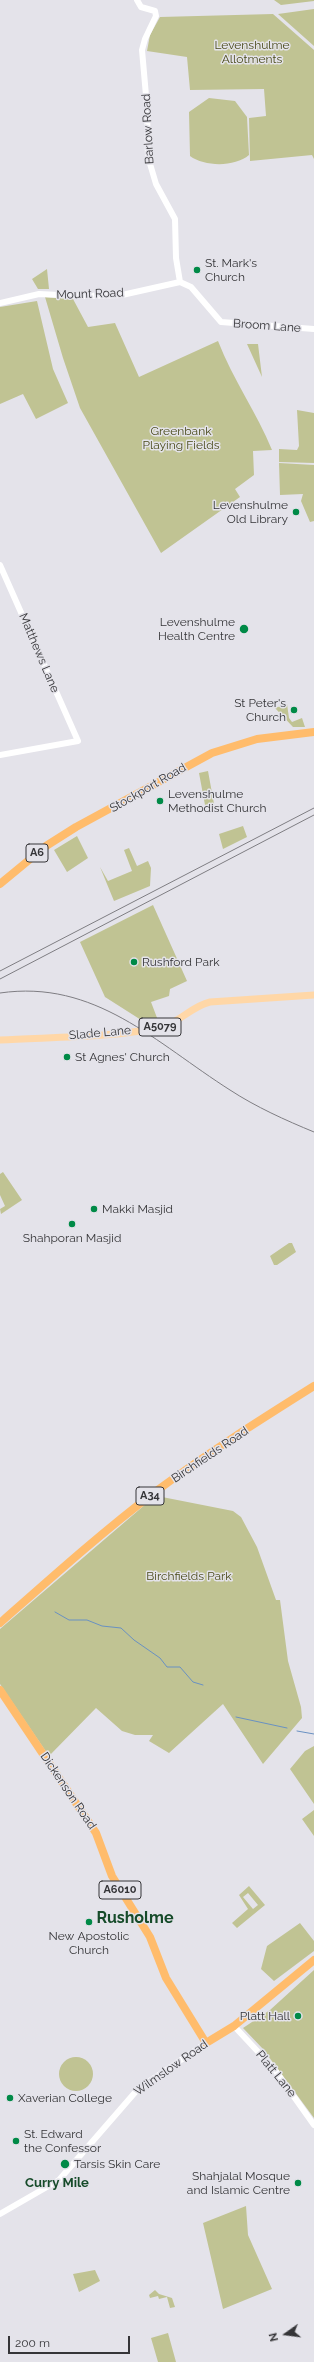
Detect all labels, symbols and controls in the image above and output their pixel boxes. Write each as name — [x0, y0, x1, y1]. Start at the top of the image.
park label: Levenshulme Allotments — [214, 38, 290, 66]
street label: Barlow Road — [139, 93, 157, 165]
place label: St. Mark's Church — [205, 256, 257, 284]
marker: St. Mark's Church — [192, 265, 202, 275]
street label: Mount Road — [56, 286, 124, 302]
street label: Broom Lane — [233, 316, 301, 336]
park label: Greenbank Playing Fields — [143, 424, 219, 452]
place label: Levenshulme Old Library — [213, 498, 288, 526]
marker: Levenshulme Old Library — [291, 507, 301, 517]
street label: Matthews Lane — [16, 611, 62, 695]
place label: Levenshulme Health Centre — [158, 615, 235, 643]
marker: Levenshulme Health Centre — [238, 623, 250, 635]
place label: St Peter's Church — [234, 696, 286, 724]
marker: St Peter's Church — [289, 705, 299, 715]
street label: Stockport Road — [107, 760, 189, 816]
place label: Levenshulme Methodist Church — [168, 787, 266, 815]
marker: Levenshulme Methodist Church — [155, 796, 165, 806]
road number: A6 — [26, 844, 48, 862]
place label: Rushford Park — [142, 955, 220, 969]
marker: Rushford Park — [129, 957, 139, 967]
road number: A5079 — [139, 1018, 181, 1036]
street label: Slade Lane — [68, 1023, 132, 1043]
place label: St Agnes' Church — [75, 1050, 170, 1064]
marker: St Agnes' Church — [62, 1052, 72, 1062]
place label: Makki Masjid — [102, 1202, 173, 1216]
marker: Makki Masjid — [89, 1204, 99, 1214]
marker: Shahporan Masjid — [67, 1219, 77, 1229]
place label: Shahporan Masjid — [23, 1231, 121, 1245]
street label: Birchfields Road — [169, 1424, 251, 1486]
road number: A34 — [136, 1487, 164, 1505]
park label: Birchfields Park — [146, 1569, 232, 1583]
street label: Dickenson Road — [37, 1750, 99, 1832]
road number: A6010 — [99, 1881, 141, 1899]
district label: Rusholme — [96, 1908, 174, 1928]
marker: New Apostolic Church — [84, 1917, 94, 1927]
place label: New Apostolic Church — [49, 1929, 129, 1957]
place label: Platt Hall — [240, 2009, 290, 2023]
marker: Platt Hall — [293, 2011, 303, 2021]
street label: Wilmslow Road — [131, 2037, 211, 2099]
street label: Platt Lane — [253, 2048, 299, 2100]
place label: Xaverian College — [18, 2091, 112, 2105]
marker: Xaverian College — [5, 2093, 15, 2103]
place label: St. Edward the Confessor — [24, 2127, 101, 2155]
marker: St. Edward the Confessor — [11, 2136, 21, 2146]
place label: Tarsis Skin Care — [74, 2157, 160, 2171]
marker: Tarsis Skin Care — [59, 2158, 71, 2170]
place label: Shahjalal Mosque and Islamic Centre — [187, 2169, 290, 2197]
district label: Curry Mile — [25, 2175, 89, 2191]
marker: Shahjalal Mosque and Islamic Centre — [293, 2178, 303, 2188]
north arrow — [266, 2314, 306, 2354]
scale bar — [10, 2328, 132, 2354]
text: N — [267, 2331, 281, 2343]
text: 200 m — [15, 2336, 50, 2350]

